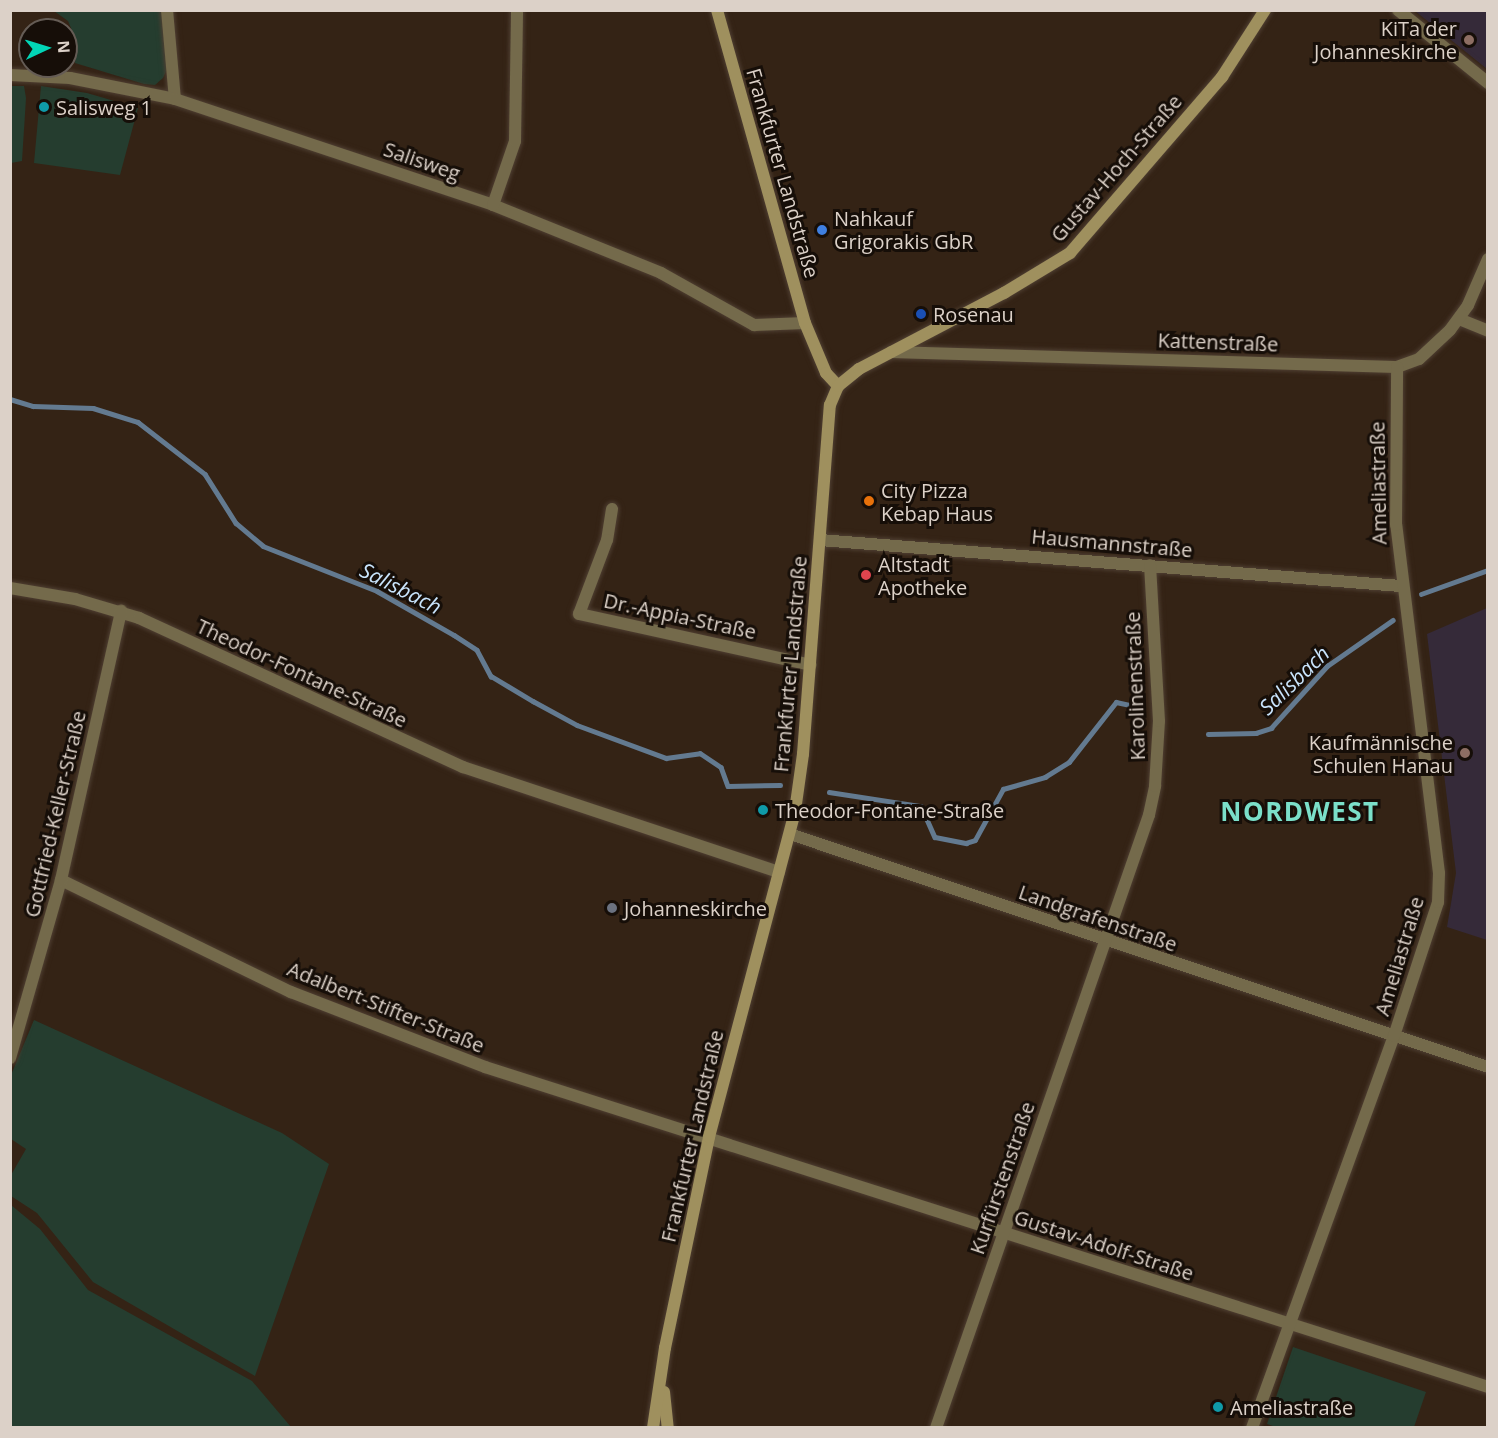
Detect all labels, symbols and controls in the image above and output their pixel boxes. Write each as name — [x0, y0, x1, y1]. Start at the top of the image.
place label: KiTa der Johanneskirche — [1314, 16, 1457, 63]
north arrow — [18, 18, 78, 78]
marker: KiTa der Johanneskirche — [1462, 33, 1476, 47]
text: N — [53, 40, 75, 54]
street label: Frankfurter Landstraße — [742, 65, 824, 281]
street label: Gustav-Hoch-Straße — [1046, 90, 1186, 246]
place label: Salisweg 1 — [56, 95, 152, 119]
marker: Salisweg 1 — [37, 100, 51, 114]
street label: Salisweg — [381, 137, 463, 185]
place label: Nahkauf Grigorakis GbR — [834, 207, 973, 254]
marker: Nahkauf Grigorakis GbR — [815, 223, 829, 237]
place label: Rosenau — [933, 302, 1014, 326]
marker: Rosenau — [914, 307, 928, 321]
street label: Kattenstraße — [1157, 328, 1279, 356]
street label: Ameliastraße — [1365, 421, 1391, 545]
place label: City Pizza Kebap Haus — [881, 478, 993, 525]
marker: City Pizza Kebap Haus — [862, 494, 876, 508]
street label: Hausmannstraße — [1031, 524, 1193, 562]
place label: Altstadt Apotheke — [878, 552, 967, 599]
street label: Frankfurter Landstraße — [769, 555, 811, 773]
water label: Salisbach — [356, 557, 446, 619]
marker: Altstadt Apotheke — [859, 568, 873, 582]
street label: Dr.-Appia-Straße — [602, 588, 758, 644]
street label: Karolinenstraße — [1120, 611, 1150, 761]
street label: Theodor-Fontane-Straße — [193, 614, 411, 732]
water label: Salisbach — [1254, 640, 1334, 720]
street label: Gottfried-Keller-Straße — [20, 708, 90, 920]
place label: Kaufmännische Schulen Hanau — [1309, 730, 1453, 777]
marker: Kaufmännische Schulen Hanau — [1458, 746, 1472, 760]
district label: NORDWEST — [1220, 796, 1380, 828]
place label: Theodor-Fontane-Straße — [775, 798, 1004, 822]
marker: Theodor-Fontane-Straße — [756, 803, 770, 817]
street label: Landgrafenstraße — [1016, 880, 1180, 956]
street label: Ameliastraße — [1370, 894, 1428, 1018]
place label: Johanneskirche — [624, 896, 767, 920]
marker: Johanneskirche — [605, 901, 619, 915]
street label: Adalbert-Stifter-Straße — [284, 957, 488, 1057]
street label: Frankfurter Landstraße — [656, 1028, 728, 1244]
street label: Kurfürstenstraße — [965, 1099, 1039, 1257]
street label: Gustav-Adolf-Straße — [1011, 1205, 1197, 1285]
place label: Ameliastraße — [1230, 1395, 1353, 1419]
marker: Ameliastraße — [1211, 1400, 1225, 1414]

